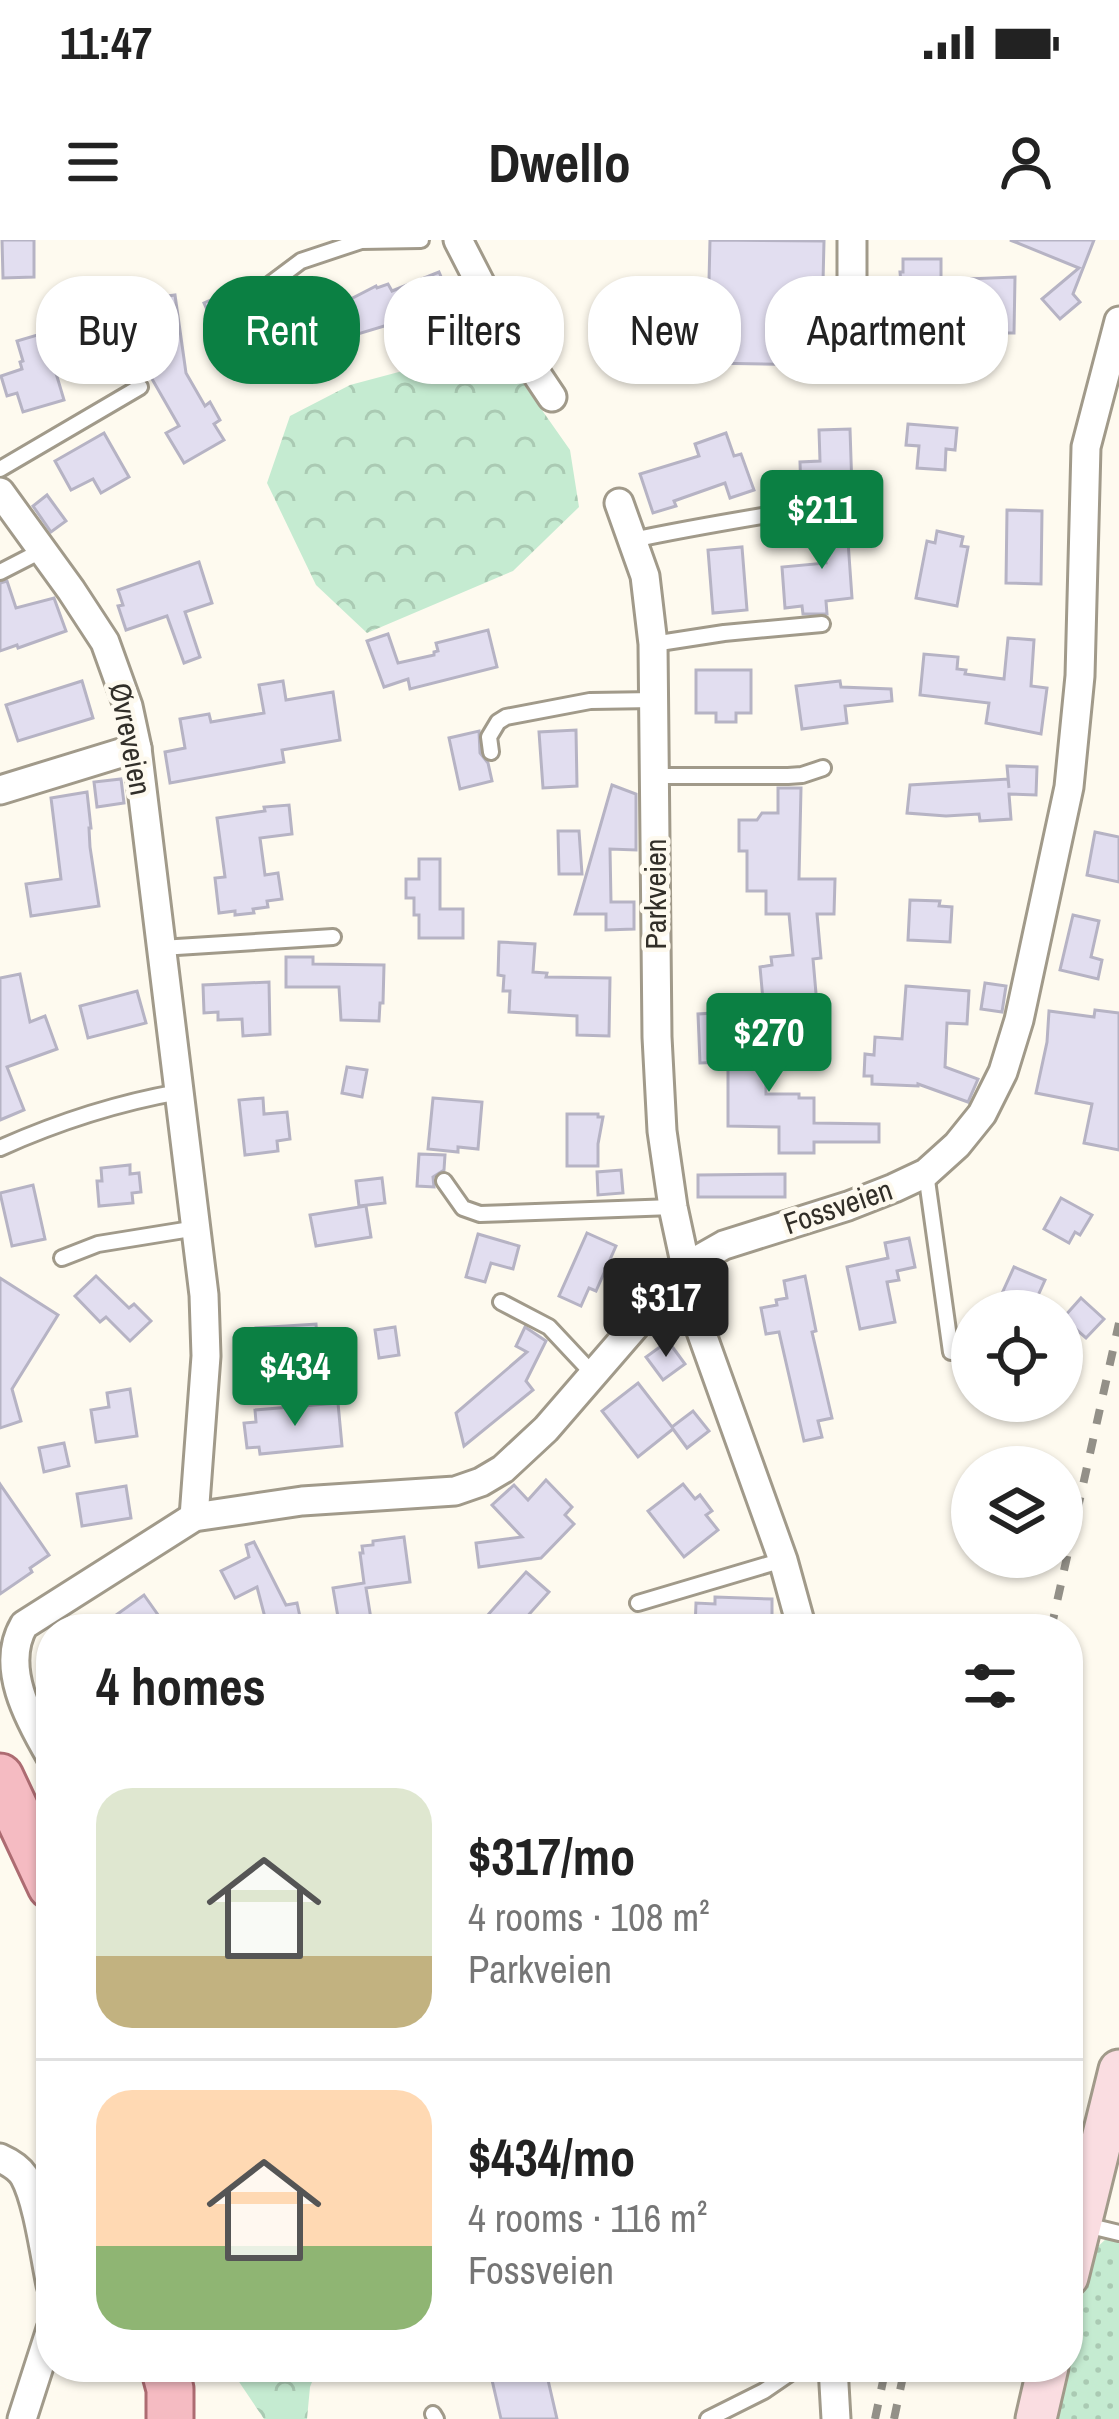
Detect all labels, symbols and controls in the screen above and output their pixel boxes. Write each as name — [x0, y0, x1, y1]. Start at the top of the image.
text: 11:47 — [60, 12, 152, 73]
text: Dwello — [488, 126, 631, 199]
icon: menu — [60, 129, 126, 195]
icon: person — [993, 129, 1059, 195]
chip: Buy — [36, 276, 179, 384]
chip: Rent — [203, 276, 360, 384]
chip: Filters — [384, 276, 564, 384]
chip: New — [588, 276, 741, 384]
chip: Apartment — [765, 276, 1008, 384]
pin: $211 — [751, 470, 893, 572]
text: $211 — [787, 483, 857, 535]
street label: Øvreveien — [101, 679, 161, 798]
street label: Parkveien — [635, 839, 675, 949]
pin: $270 — [698, 993, 840, 1095]
text: $270 — [733, 1006, 805, 1058]
street label: Fossveien — [778, 1169, 897, 1243]
pin: $317 — [595, 1258, 737, 1360]
text: $317 — [630, 1271, 702, 1323]
map controls — [951, 1290, 1083, 1578]
button: locate — [951, 1290, 1083, 1422]
pin: $434 — [224, 1327, 366, 1429]
text: $434 — [259, 1340, 331, 1392]
button: layers — [951, 1446, 1083, 1578]
text: 4 homes — [96, 1652, 266, 1721]
icon: filters — [957, 1653, 1023, 1719]
text: $317/mo — [468, 1822, 635, 1891]
icon: home — [192, 1836, 336, 1980]
text: 4 rooms · 108 m² — [468, 1891, 710, 1943]
text: Parkveien — [468, 1943, 612, 1995]
text: $434/mo — [468, 2123, 635, 2192]
icon: home — [192, 2138, 336, 2282]
text: 4 rooms · 116 m² — [468, 2192, 707, 2244]
text: Fossveien — [468, 2244, 614, 2296]

